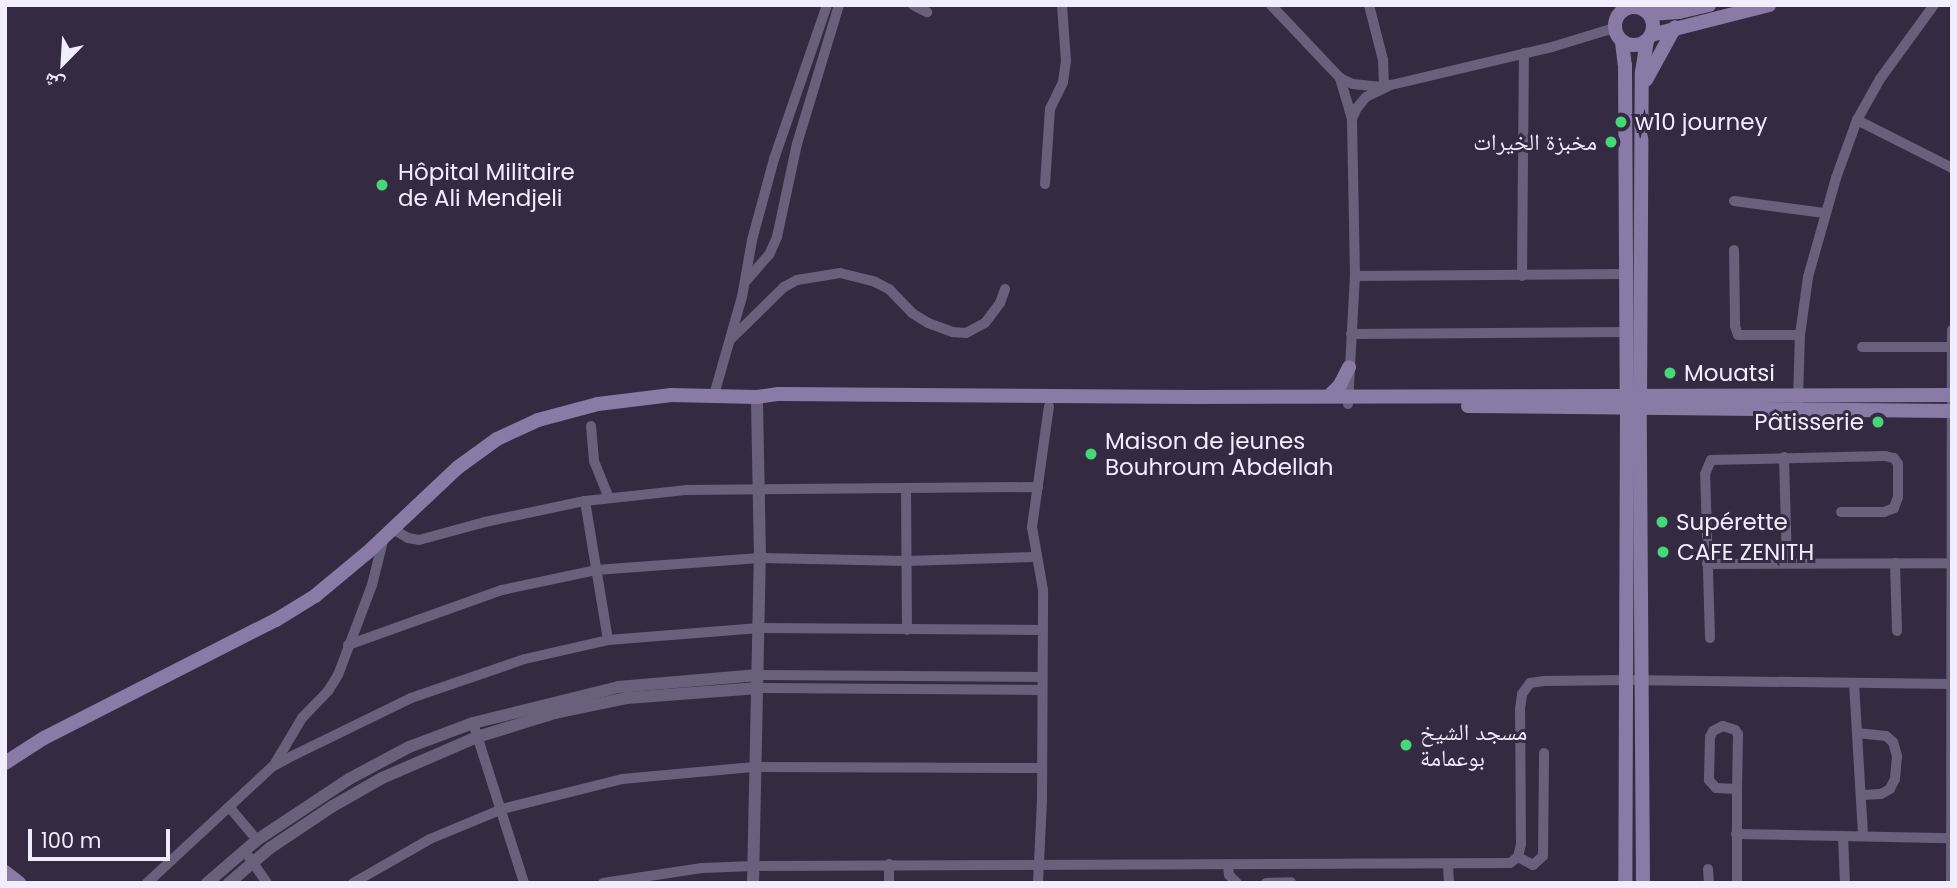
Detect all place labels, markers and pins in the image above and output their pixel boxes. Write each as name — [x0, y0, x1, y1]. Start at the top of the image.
place label: w10 journey — [1635, 108, 1767, 136]
marker: w10 journey — [1613, 114, 1629, 130]
place label: مخبزة الخيرات — [1473, 128, 1597, 156]
marker: مخبزة الخيرات — [1603, 134, 1619, 150]
place label: Hôpital Militaire de Ali Mendjeli — [398, 158, 575, 212]
marker: Hôpital Militaire de Ali Mendjeli — [372, 175, 392, 195]
place label: Mouatsi — [1684, 359, 1775, 387]
marker: Mouatsi — [1662, 365, 1678, 381]
place label: Pâtisserie — [1754, 408, 1864, 436]
marker: Pâtisserie — [1870, 414, 1886, 430]
place label: Maison de jeunes Bouhroum Abdellah — [1105, 427, 1334, 481]
marker: Maison de jeunes Bouhroum Abdellah — [1083, 446, 1099, 462]
place label: Supérette — [1676, 508, 1788, 536]
marker: Supérette — [1654, 514, 1670, 530]
place label: CAFE ZENITH — [1677, 538, 1814, 566]
marker: CAFE ZENITH — [1655, 544, 1671, 560]
place label: مسجد الشيخ بوعمامة — [1420, 718, 1527, 772]
marker: مسجد الشيخ بوعمامة — [1398, 737, 1414, 753]

